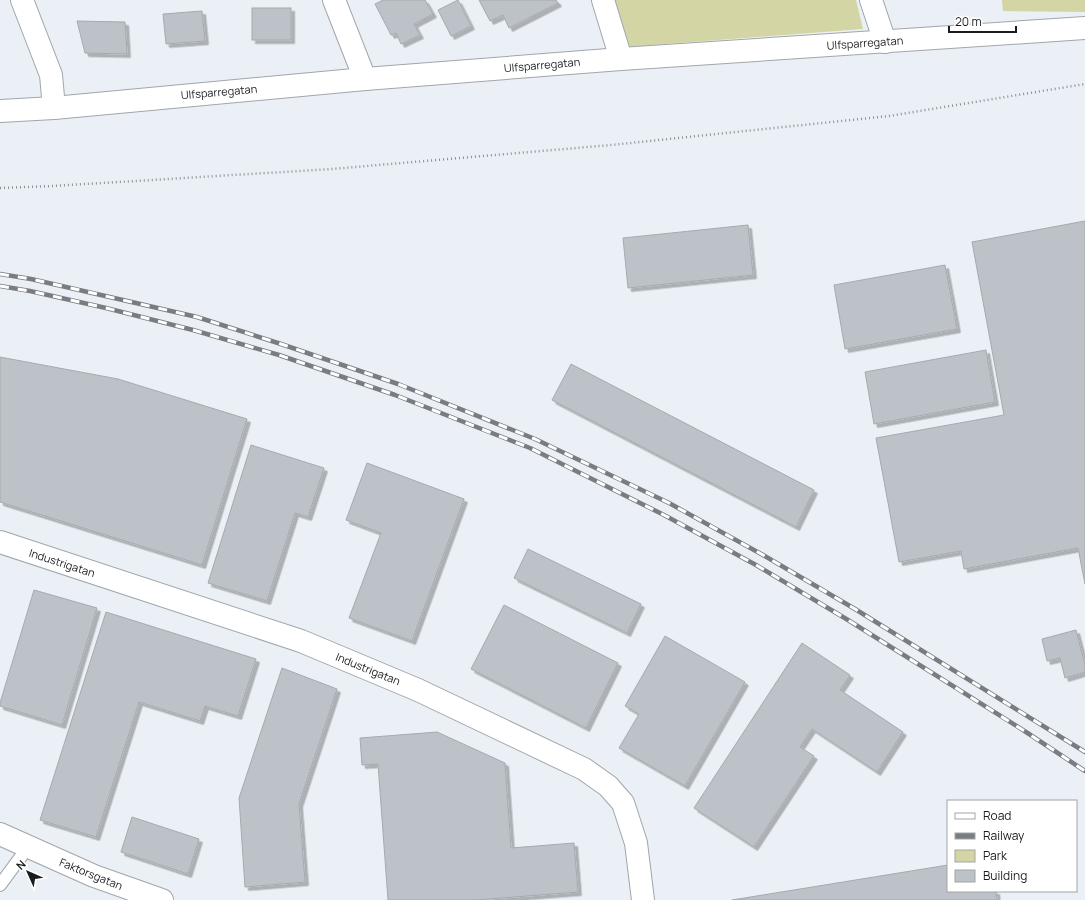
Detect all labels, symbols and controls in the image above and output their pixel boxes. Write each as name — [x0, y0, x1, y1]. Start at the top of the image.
scale bar — [949, 8, 1016, 34]
text: 20 m — [955, 13, 982, 30]
street label: Ulfsparregatan — [826, 32, 904, 53]
street label: Ulfsparregatan — [503, 54, 581, 75]
street label: Ulfsparregatan — [180, 81, 258, 102]
street label: Industrigatan — [27, 545, 97, 580]
street label: Industrigatan — [334, 649, 403, 688]
legend — [947, 800, 1077, 892]
text: Road — [983, 807, 1011, 824]
text: Railway — [983, 827, 1025, 844]
text: Park — [983, 847, 1008, 864]
north arrow — [8, 852, 48, 892]
street label: Faktorsgatan — [57, 854, 125, 893]
text: N — [12, 856, 29, 873]
text: Building — [983, 867, 1027, 884]

